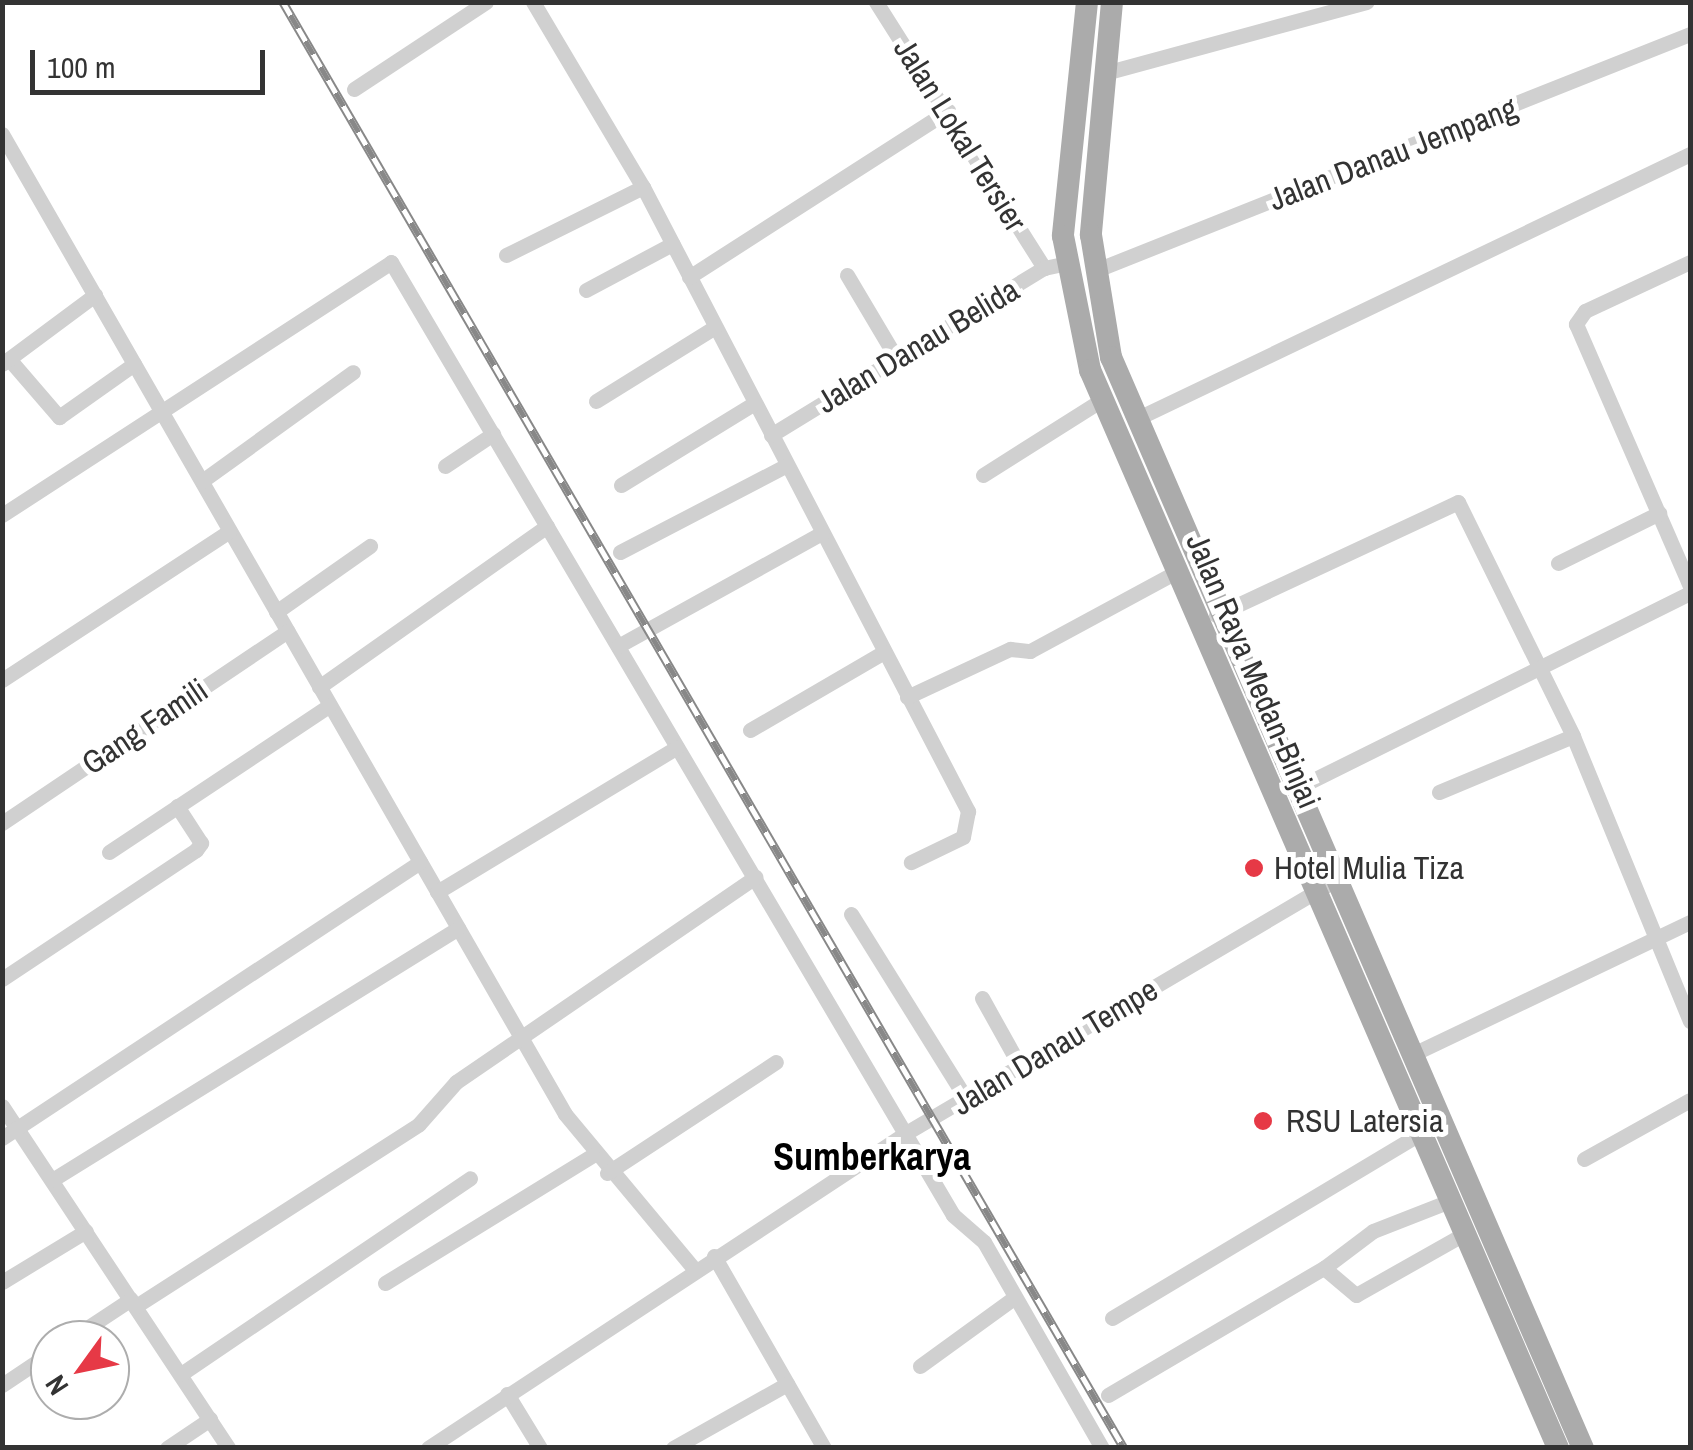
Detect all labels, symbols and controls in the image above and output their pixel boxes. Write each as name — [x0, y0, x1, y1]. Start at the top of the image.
scale bar — [35, 30, 270, 92]
street label: Jalan Lokal Tersier — [885, 31, 1035, 239]
text: 100 m — [47, 47, 115, 87]
street label: Jalan Danau Jempang — [1264, 89, 1522, 219]
street label: Jalan Danau Belida — [810, 271, 1026, 421]
street label: Jalan Raya Medan-Binjai — [1178, 528, 1328, 814]
street label: Gang Famili — [75, 671, 215, 783]
place label: Hotel Mulia Tiza — [1274, 849, 1464, 887]
marker: Hotel Mulia Tiza — [1243, 857, 1265, 879]
street label: Jalan Danau Tempe — [945, 970, 1165, 1124]
place label: RSU Latersia — [1286, 1102, 1444, 1140]
marker: RSU Latersia — [1250, 1108, 1276, 1134]
district label: Sumberkarya — [773, 1134, 971, 1180]
north arrow — [30, 1320, 130, 1420]
text: N — [36, 1368, 77, 1403]

